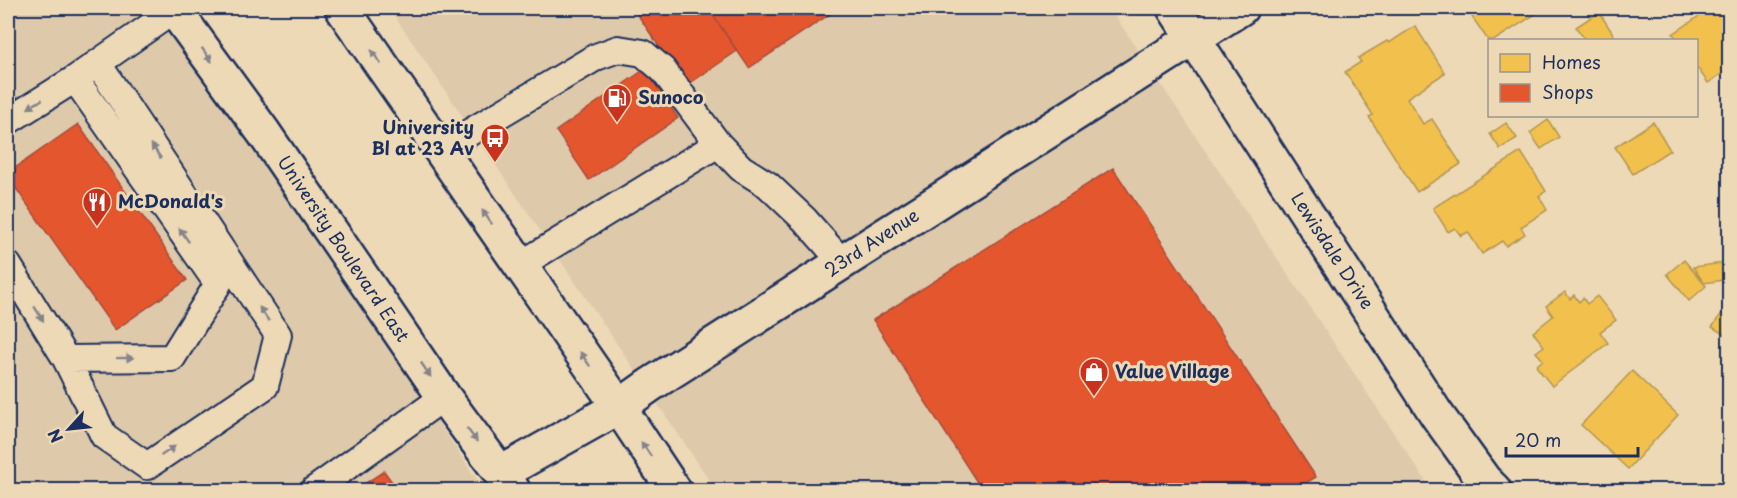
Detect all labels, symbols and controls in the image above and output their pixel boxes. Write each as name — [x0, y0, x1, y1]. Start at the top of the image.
legend — [1488, 39, 1698, 117]
one-way arrow — [201, 47, 213, 62]
text: Homes — [1542, 48, 1600, 75]
one-way arrow — [370, 49, 382, 65]
text: Shops — [1542, 78, 1593, 105]
fuel station icon: Sunoco — [601, 82, 633, 124]
place label: Sunoco — [638, 83, 704, 110]
one-way arrow — [27, 98, 43, 109]
place label: University Bl at 23 Av — [371, 113, 474, 161]
bus stop icon: University Bl at 23 Av — [479, 122, 511, 164]
one-way arrow — [151, 143, 162, 159]
street label: University Boulevard East — [272, 149, 417, 347]
restaurant icon: McDonald's — [81, 186, 113, 228]
street label: Lewisdale Drive — [1285, 186, 1381, 314]
place label: McDonald's — [118, 187, 224, 214]
street label: 23rd Avenue — [819, 201, 924, 282]
one-way arrow — [482, 209, 493, 225]
one-way arrow — [178, 227, 190, 243]
one-way arrow — [33, 306, 44, 322]
one-way arrow — [258, 306, 270, 322]
one-way arrow — [579, 351, 591, 367]
one-way arrow — [115, 353, 134, 363]
shop icon: Value Village — [1078, 356, 1110, 398]
place label: Value Village — [1115, 357, 1230, 384]
one-way arrow — [420, 362, 432, 378]
north arrow — [39, 399, 99, 459]
scale bar — [1506, 420, 1638, 458]
text: N — [41, 425, 68, 447]
text: 20 m — [1515, 426, 1561, 453]
one-way arrow — [466, 427, 479, 443]
one-way arrow — [641, 440, 652, 457]
one-way arrow — [160, 446, 176, 457]

